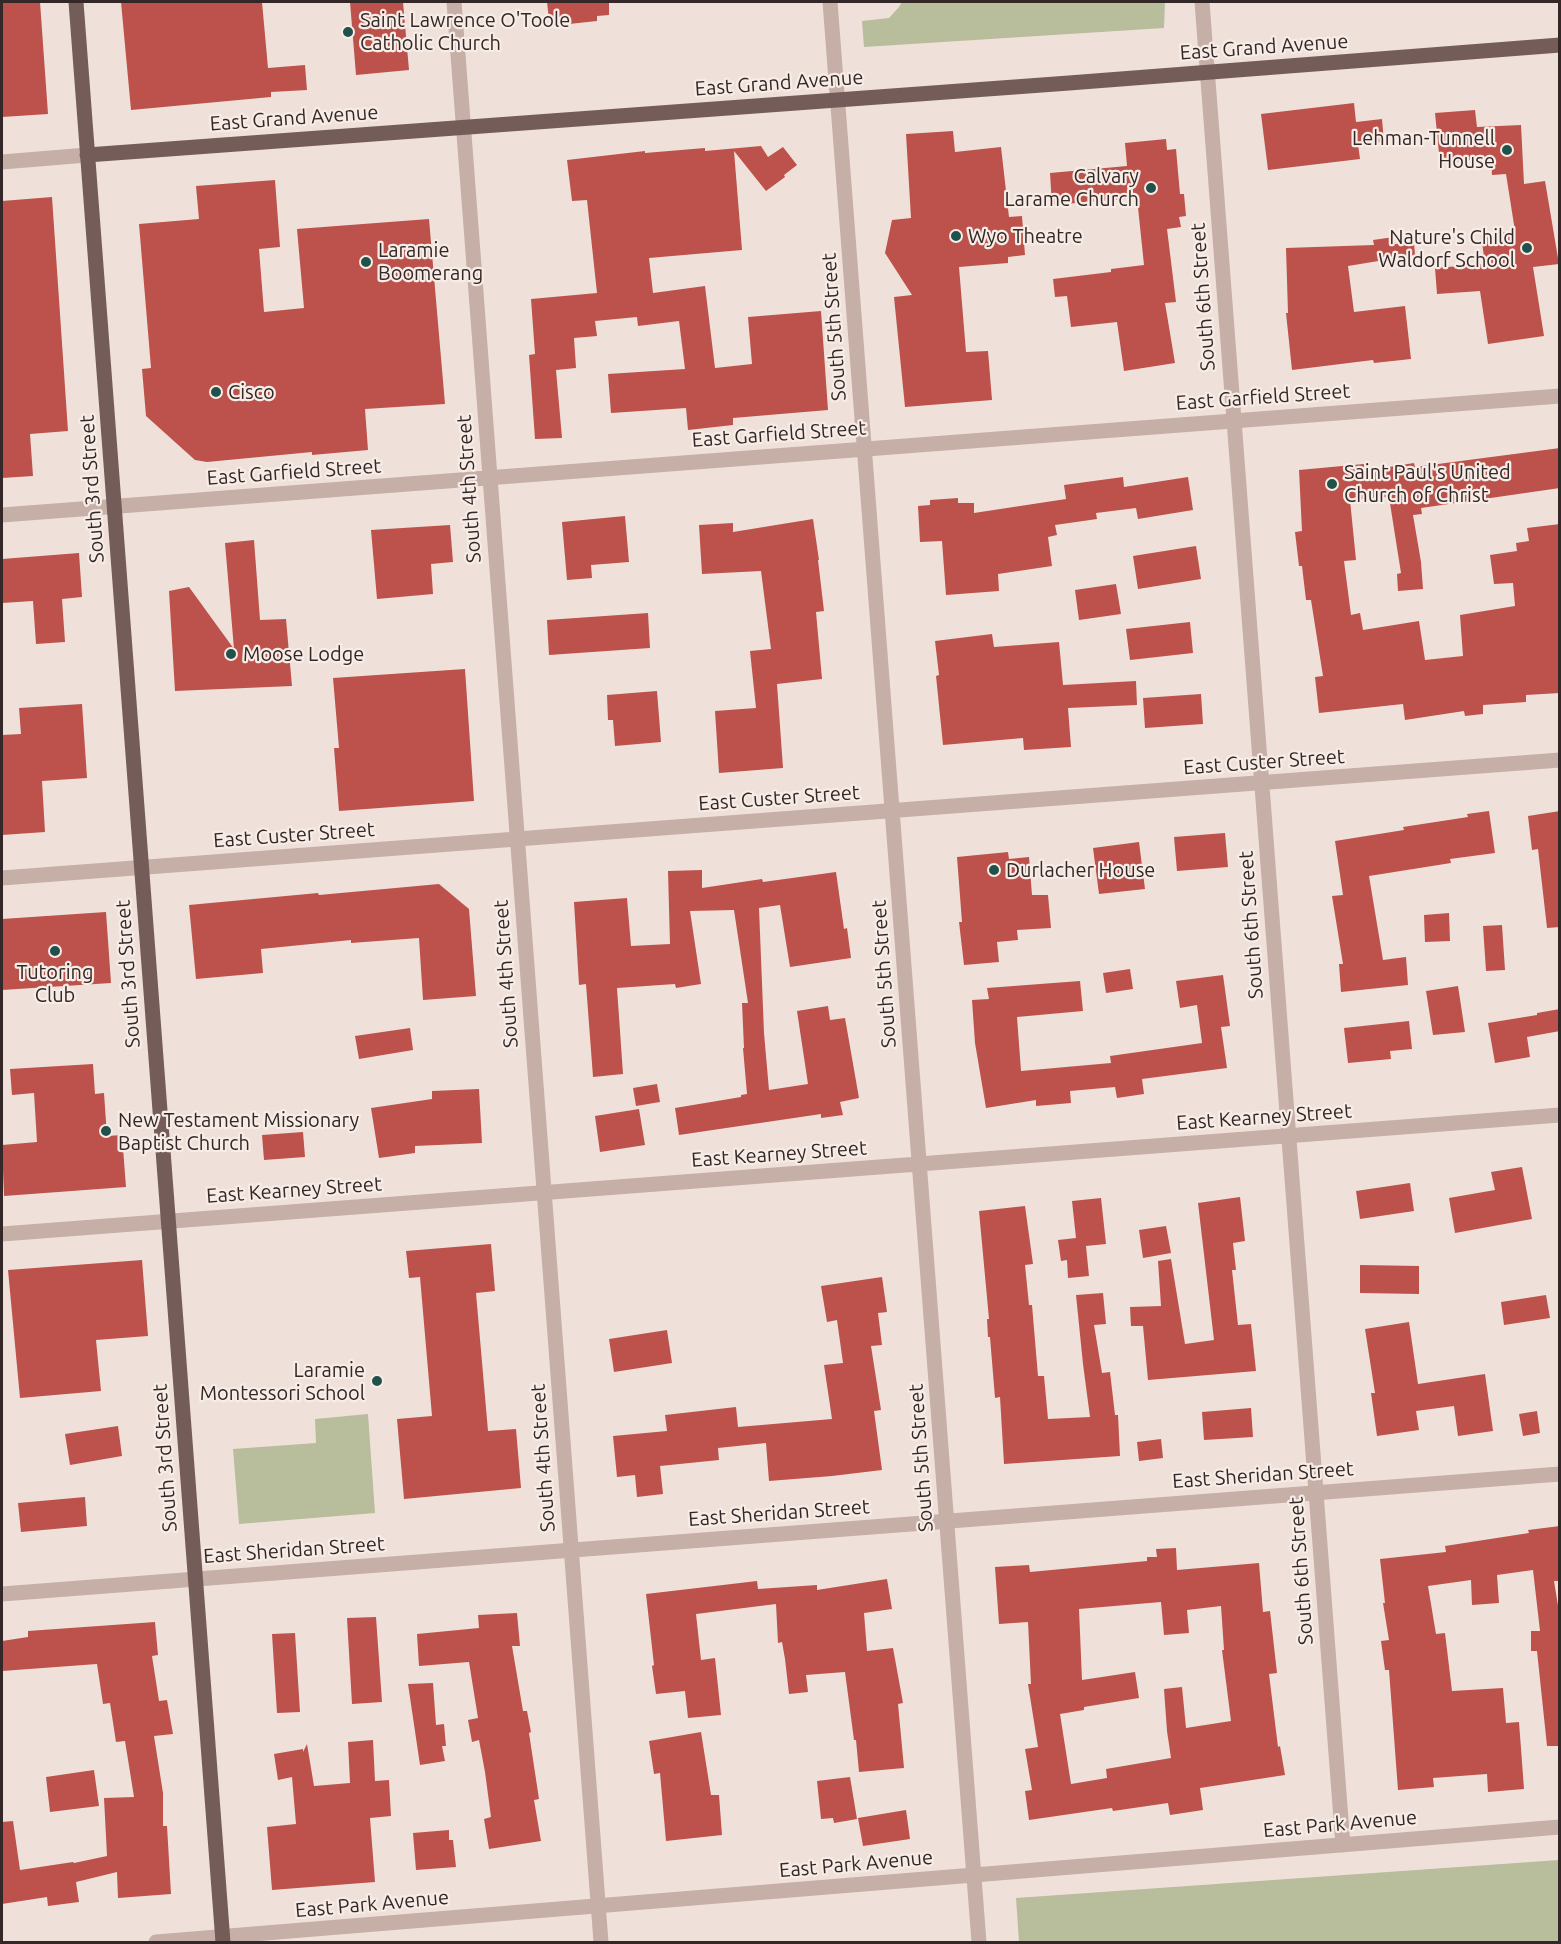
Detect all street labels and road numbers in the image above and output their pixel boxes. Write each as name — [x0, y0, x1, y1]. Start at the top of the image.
street label: East Grand Avenue — [1179, 29, 1349, 65]
street label: East Grand Avenue — [694, 65, 864, 101]
street label: East Grand Avenue — [209, 100, 379, 136]
street label: South 6th Street — [1186, 222, 1220, 372]
street label: South 5th Street — [817, 252, 851, 402]
street label: East Garfield Street — [1175, 379, 1351, 415]
street label: South 3rd Street — [75, 414, 109, 564]
street label: South 4th Street — [452, 414, 486, 564]
street label: East Garfield Street — [691, 416, 867, 452]
street label: East Garfield Street — [206, 454, 382, 490]
street label: East Custer Street — [1183, 744, 1345, 780]
street label: East Custer Street — [698, 780, 860, 816]
street label: East Custer Street — [213, 817, 375, 853]
street label: South 6th Street — [1234, 850, 1268, 1000]
street label: South 3rd Street — [111, 899, 145, 1049]
street label: South 4th Street — [489, 899, 523, 1049]
street label: South 5th Street — [867, 899, 901, 1049]
street label: East Kearney Street — [1175, 1099, 1353, 1135]
street label: East Kearney Street — [690, 1136, 868, 1172]
street label: East Kearney Street — [205, 1172, 383, 1208]
street label: South 3rd Street — [148, 1383, 182, 1533]
street label: South 4th Street — [526, 1383, 560, 1533]
street label: South 5th Street — [904, 1383, 938, 1533]
street label: East Sheridan Street — [1171, 1457, 1355, 1493]
street label: East Sheridan Street — [687, 1495, 871, 1531]
street label: South 6th Street — [1284, 1496, 1318, 1646]
street label: East Sheridan Street — [202, 1532, 386, 1568]
street label: East Park Avenue — [1262, 1805, 1418, 1843]
street label: East Park Avenue — [778, 1845, 934, 1883]
street label: East Park Avenue — [294, 1885, 450, 1923]

